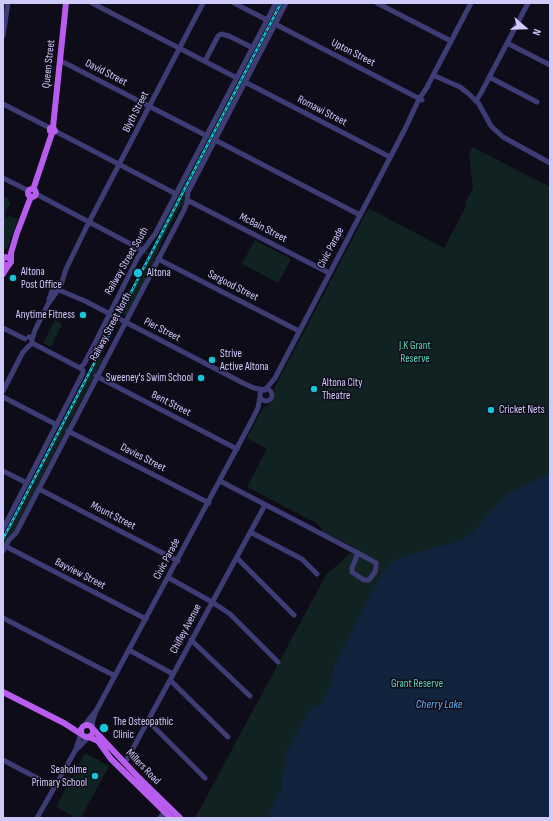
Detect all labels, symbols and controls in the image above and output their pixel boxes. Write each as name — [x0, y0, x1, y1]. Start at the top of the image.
north arrow — [505, 8, 545, 48]
text: N — [530, 27, 544, 37]
street label: Upton Street — [329, 36, 377, 70]
street label: Queen Street — [40, 39, 58, 89]
street label: David Street — [83, 57, 129, 89]
street label: Blyth Street — [120, 89, 152, 135]
street label: Romawi Street — [295, 93, 349, 129]
street label: McBain Street — [237, 210, 289, 246]
street label: Railway Street South — [102, 225, 152, 297]
street label: Civic Parade — [315, 225, 347, 271]
place label: Altona Post Office — [21, 265, 62, 291]
place label: Altona — [147, 266, 171, 280]
marker: Altona — [132, 267, 144, 279]
street label: Sargood Street — [206, 268, 260, 304]
marker: Altona Post Office — [8, 273, 18, 283]
street label: Railway Street North — [87, 290, 135, 364]
place label: Anytime Fitness — [16, 308, 75, 322]
marker: Anytime Fitness — [78, 310, 88, 320]
street label: Pier Street — [142, 315, 182, 345]
park label: J.K Grant Reserve — [399, 339, 431, 365]
place label: Strive Active Altona — [220, 347, 269, 373]
marker: Strive Active Altona — [207, 355, 217, 365]
place label: Sweeney's Swim School — [106, 371, 193, 385]
marker: Sweeney's Swim School — [196, 373, 206, 383]
place label: Altona City Theatre — [322, 376, 362, 402]
marker: Altona City Theatre — [309, 384, 319, 394]
street label: Bent Street — [149, 388, 193, 420]
place label: Cricket Nets — [499, 403, 545, 417]
marker: Cricket Nets — [486, 405, 496, 415]
street label: Davies Street — [118, 441, 168, 475]
street label: Mount Street — [88, 499, 138, 533]
street label: Civic Parade — [151, 536, 183, 582]
street label: Bayview Street — [52, 556, 108, 592]
street label: Chifley Avenue — [167, 602, 205, 656]
park label: Grant Reserve — [391, 677, 443, 691]
water label: Cherry Lake — [416, 698, 462, 712]
place label: The Osteopathic Clinic — [113, 715, 173, 741]
marker: The Osteopathic Clinic — [98, 722, 110, 734]
street label: Millers Road — [123, 747, 163, 787]
place label: Seaholme Primary School — [32, 763, 87, 789]
marker: Seaholme Primary School — [90, 771, 100, 781]

